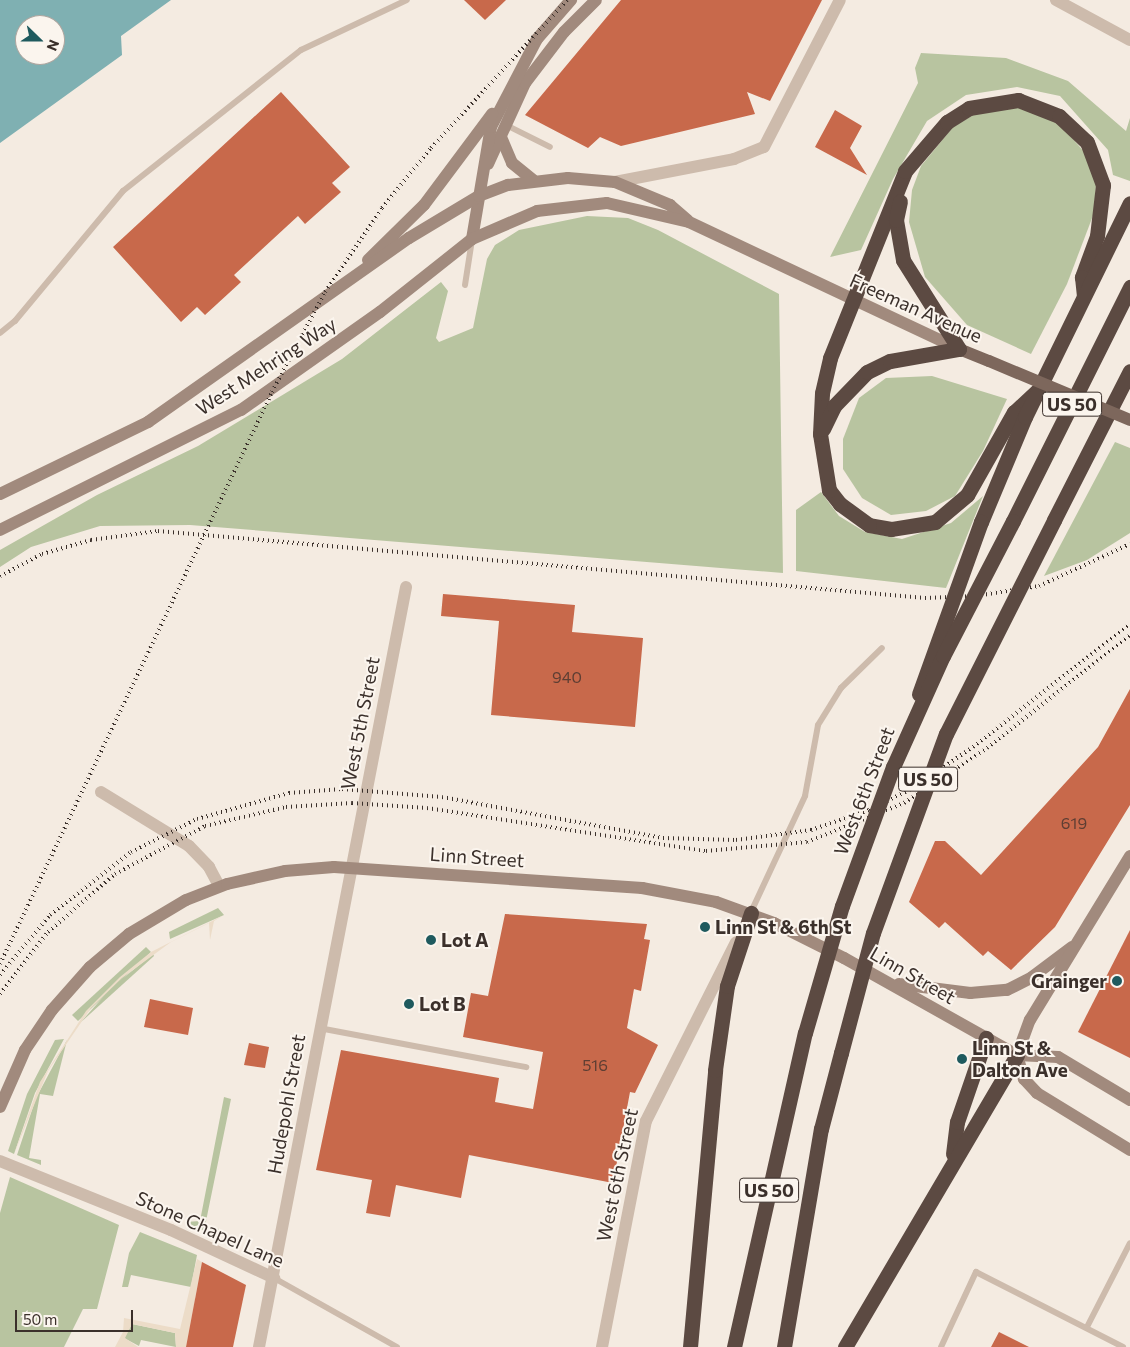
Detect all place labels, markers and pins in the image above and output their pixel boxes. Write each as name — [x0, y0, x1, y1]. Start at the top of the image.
place label: Linn St & 6th St — [715, 916, 852, 938]
marker: Linn St & 6th St — [699, 921, 711, 933]
place label: Lot A — [441, 929, 489, 951]
marker: Lot A — [425, 934, 437, 946]
place label: Grainger — [1031, 970, 1107, 992]
marker: Grainger — [1111, 975, 1123, 987]
place label: Lot B — [419, 993, 466, 1015]
marker: Lot B — [403, 998, 415, 1010]
place label: Linn St & Dalton Ave — [972, 1037, 1068, 1081]
marker: Linn St & Dalton Ave — [956, 1053, 968, 1065]

